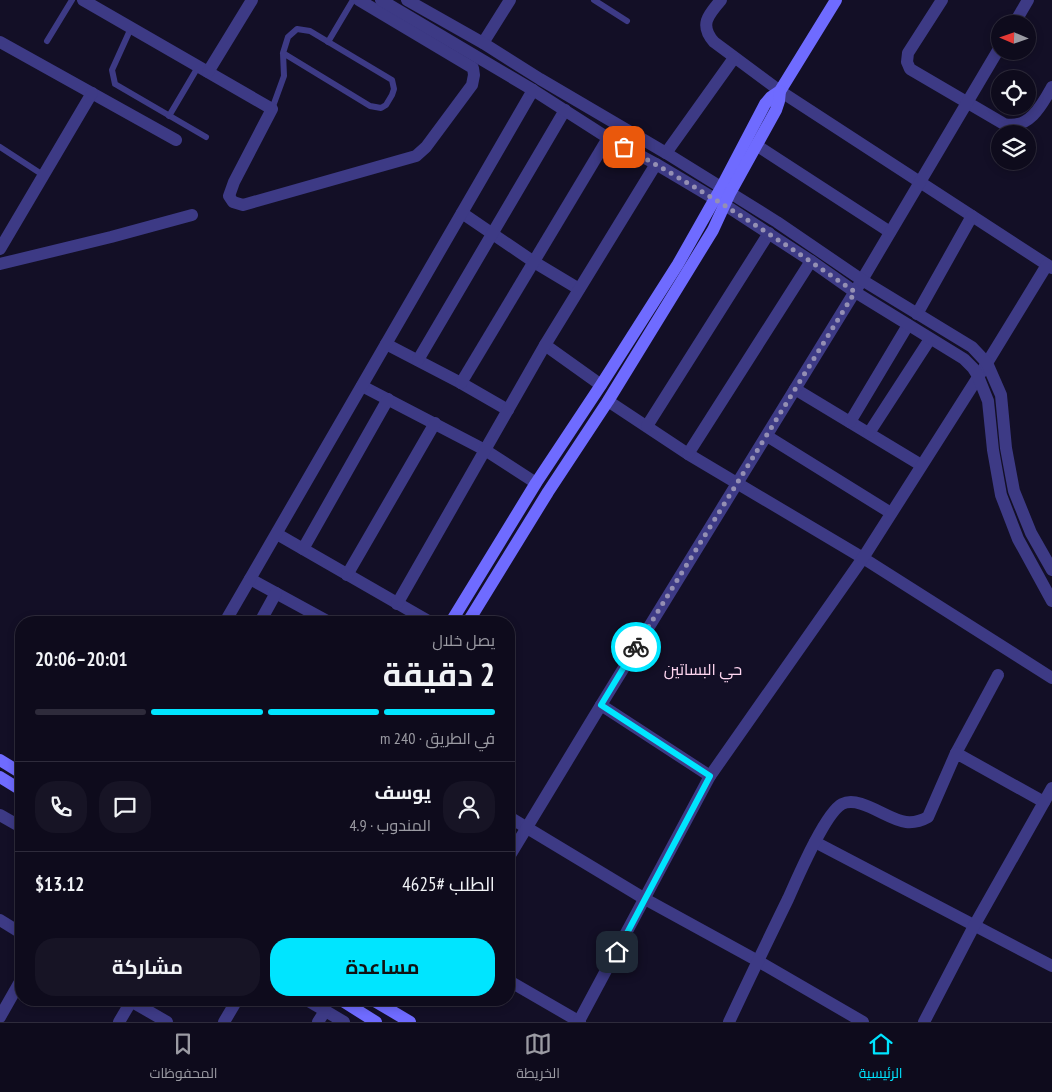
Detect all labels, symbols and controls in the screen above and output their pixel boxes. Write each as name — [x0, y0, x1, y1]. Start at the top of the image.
north arrow — [991, 15, 1036, 60]
map controls — [991, 15, 1036, 170]
button: locate — [991, 70, 1036, 115]
button: layers — [991, 125, 1036, 170]
pin — [603, 126, 645, 168]
icon: bag — [610, 133, 638, 161]
courier — [611, 622, 661, 672]
text: يصل خلال — [432, 630, 495, 650]
icon: bike — [622, 633, 650, 661]
text: 20:01–20:06 — [35, 647, 128, 671]
text: 2 دقيقة — [383, 653, 495, 695]
district label: حي البساتين — [664, 659, 742, 683]
text: في الطريق · 240 m — [380, 728, 495, 748]
text: يوسف — [375, 780, 431, 804]
button: phone — [35, 781, 87, 833]
button: chat — [99, 781, 151, 833]
button: person — [443, 781, 495, 833]
text: المندوب · 4.9 — [349, 815, 431, 835]
text: $13.12 — [35, 872, 84, 896]
text: الطلب #4625 — [402, 872, 495, 896]
pin — [596, 931, 638, 973]
button: مشاركة — [35, 938, 260, 996]
button: مساعدة — [270, 938, 495, 996]
icon: home — [603, 938, 631, 966]
tab: المحفوظات — [149, 1030, 218, 1086]
tab: الخريطة — [516, 1030, 560, 1086]
tab: الرئيسية — [859, 1030, 903, 1086]

